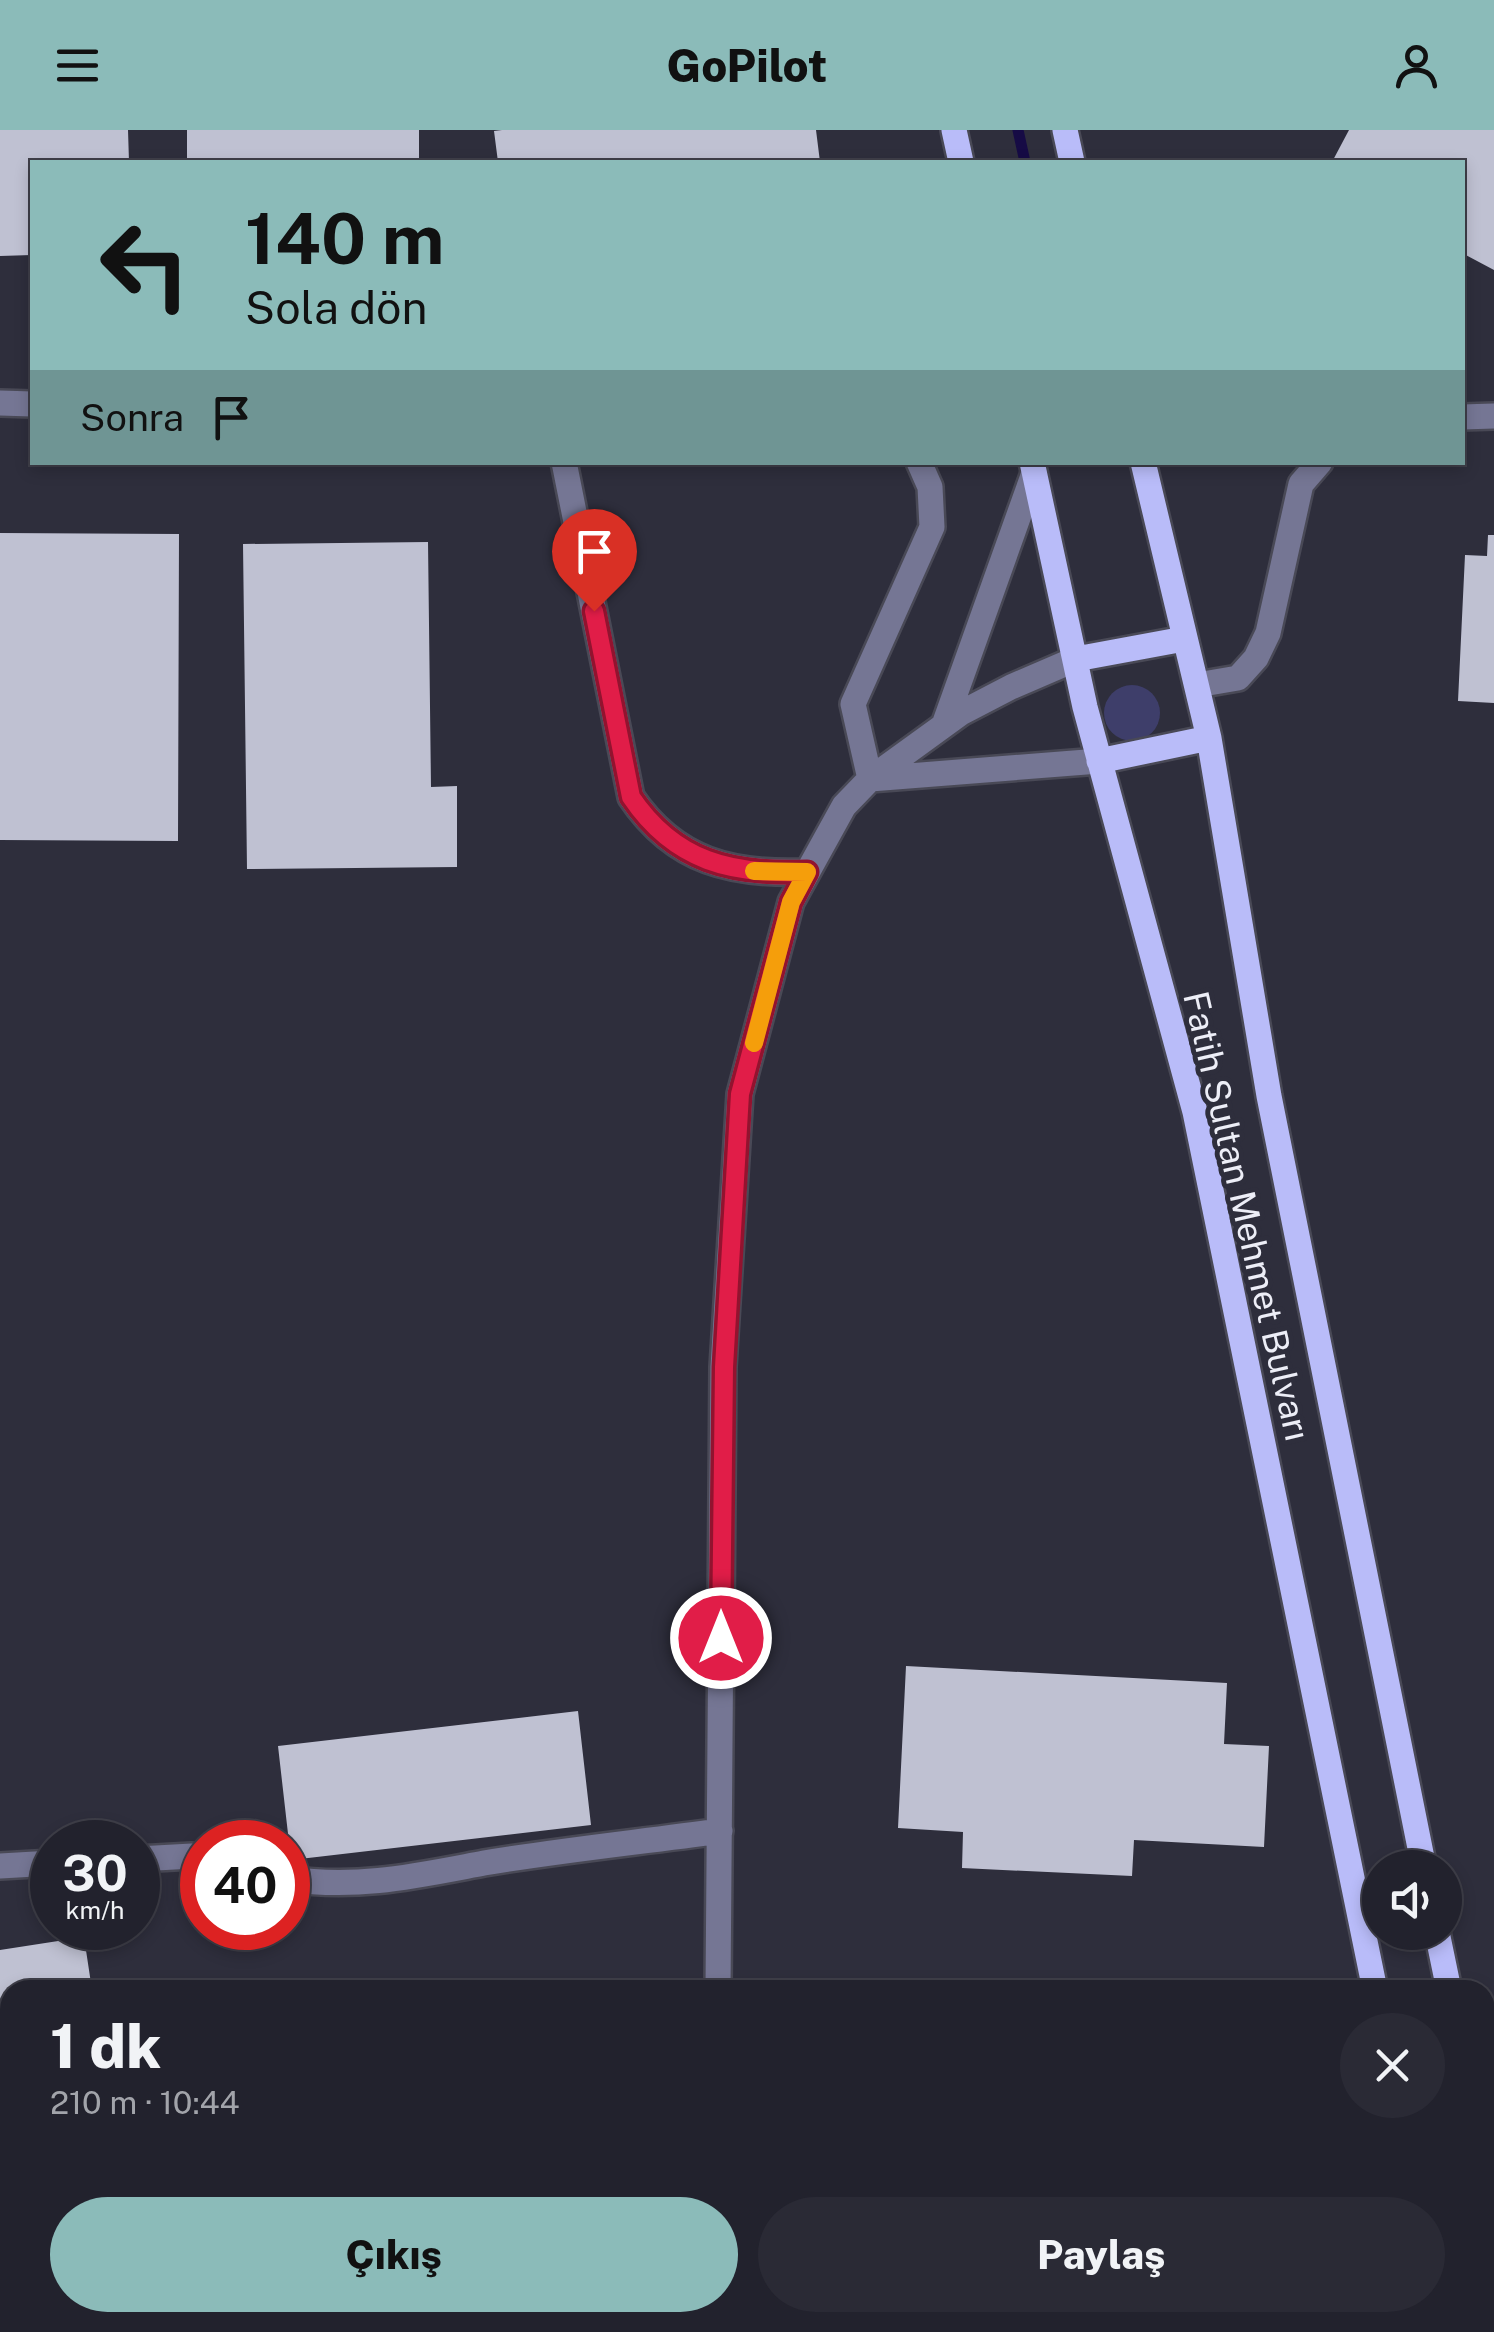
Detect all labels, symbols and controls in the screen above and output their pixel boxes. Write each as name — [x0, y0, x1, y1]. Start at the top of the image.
icon: menu — [50, 38, 105, 93]
icon: person — [1389, 38, 1444, 93]
text: GoPilot — [667, 39, 827, 92]
text: 140 m — [245, 197, 444, 280]
icon: left — [80, 200, 210, 330]
text: Sola dön — [245, 281, 428, 334]
icon: arrive — [204, 390, 259, 445]
text: Sonra — [80, 395, 184, 440]
pin — [552, 509, 637, 612]
icon: arrive — [567, 524, 622, 579]
street label: Fatih Sultan Mehmet Bulvarı — [1175, 987, 1319, 1445]
position arrow — [669, 1586, 773, 1690]
speed limit sign: 40 — [180, 1820, 310, 1950]
text: 30 — [62, 1843, 128, 1902]
map controls — [1362, 1850, 1462, 1950]
button: sound — [1362, 1850, 1462, 1950]
text: km/h — [66, 1895, 124, 1925]
text: 1 dk — [50, 2011, 161, 2082]
button: close — [1340, 2013, 1445, 2118]
text: 210 m · 10:44 — [50, 2084, 240, 2121]
button: Çıkış — [50, 2197, 738, 2312]
button: Paylaş — [758, 2197, 1445, 2312]

